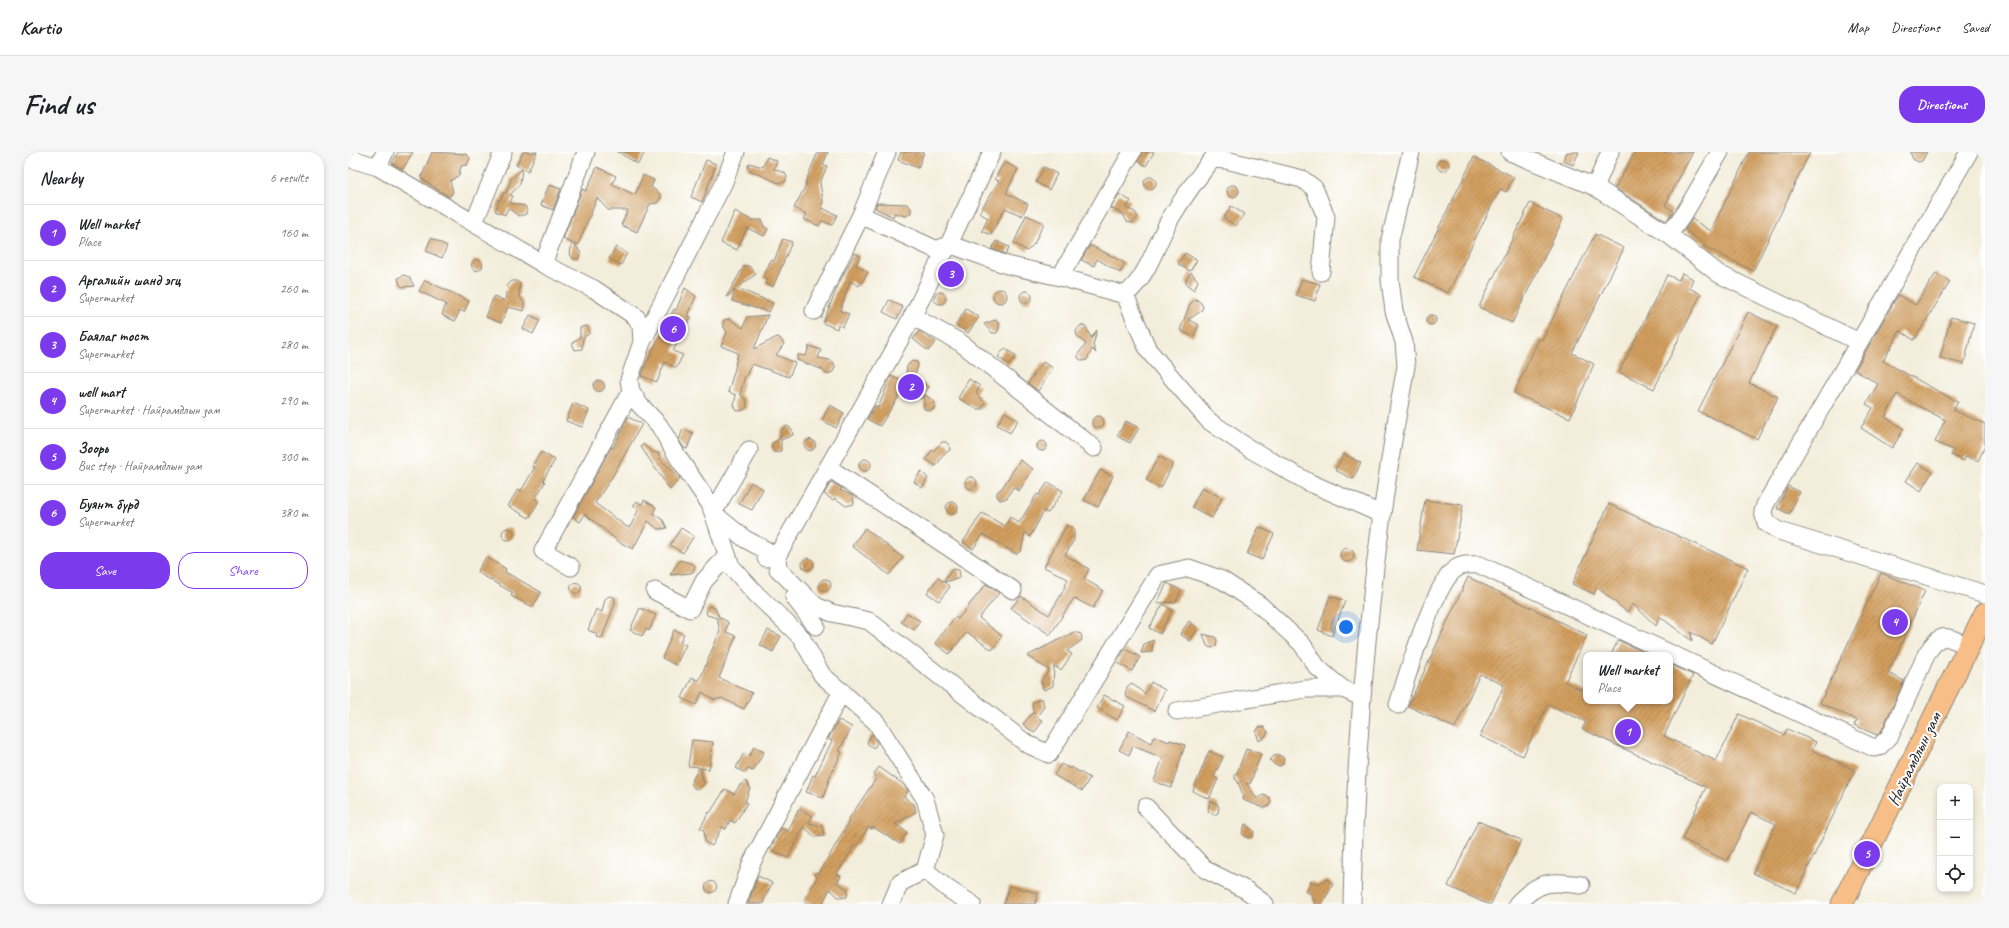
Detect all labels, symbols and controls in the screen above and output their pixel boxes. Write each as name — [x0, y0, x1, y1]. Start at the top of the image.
text: Kartio — [20, 16, 61, 40]
text: Map — [1848, 19, 1869, 36]
text: Directions — [1891, 19, 1940, 36]
text: Saved — [1962, 19, 1989, 36]
button: Directions — [1899, 86, 1985, 123]
text: Find us — [24, 87, 94, 122]
text: Nearby — [40, 168, 83, 189]
text: 6 results — [270, 170, 308, 186]
text: Well market — [78, 215, 139, 234]
text: 1 — [50, 225, 56, 241]
text: 160 m — [280, 225, 308, 241]
text: Place — [78, 234, 101, 250]
pin: 3 — [938, 259, 964, 289]
text: Аргалийн шанд эгц — [78, 271, 180, 290]
text: 2 — [50, 281, 56, 297]
text: 260 m — [280, 281, 308, 297]
text: Supermarket — [78, 290, 133, 306]
pin: 6 — [660, 314, 686, 344]
text: Баялаг тост — [78, 327, 148, 346]
text: 3 — [50, 337, 56, 353]
text: 280 m — [280, 337, 308, 353]
text: Supermarket — [78, 346, 133, 362]
pin: 2 — [898, 372, 924, 402]
text: well mart — [78, 383, 125, 402]
text: 4 — [50, 393, 56, 409]
text: 290 m — [280, 393, 308, 409]
text: Supermarket · Найрамдлын зам — [78, 402, 219, 418]
text: Зоорь — [78, 439, 108, 458]
text: 5 — [50, 449, 56, 465]
text: 300 m — [280, 449, 308, 465]
text: Bus stop · Найрамдлын зам — [78, 458, 201, 474]
text: Буянт бүрд — [78, 495, 138, 514]
text: 6 — [50, 505, 56, 521]
text: 380 m — [280, 505, 308, 521]
text: Supermarket — [78, 514, 133, 530]
button: Save — [40, 552, 170, 589]
button: Share — [178, 552, 308, 589]
pin: 4 — [1882, 607, 1908, 637]
your location — [1336, 617, 1356, 637]
popup — [1583, 652, 1673, 704]
text: Well market — [1598, 661, 1658, 680]
text: Place — [1598, 680, 1620, 696]
street label: Найрамдлын зам — [1882, 708, 1947, 809]
pin: 1 — [1615, 717, 1641, 747]
map controls — [1937, 784, 1973, 892]
button: + — [1937, 784, 1973, 820]
button: − — [1937, 820, 1973, 856]
pin: 5 — [1854, 839, 1880, 869]
button: locate — [1937, 856, 1973, 892]

